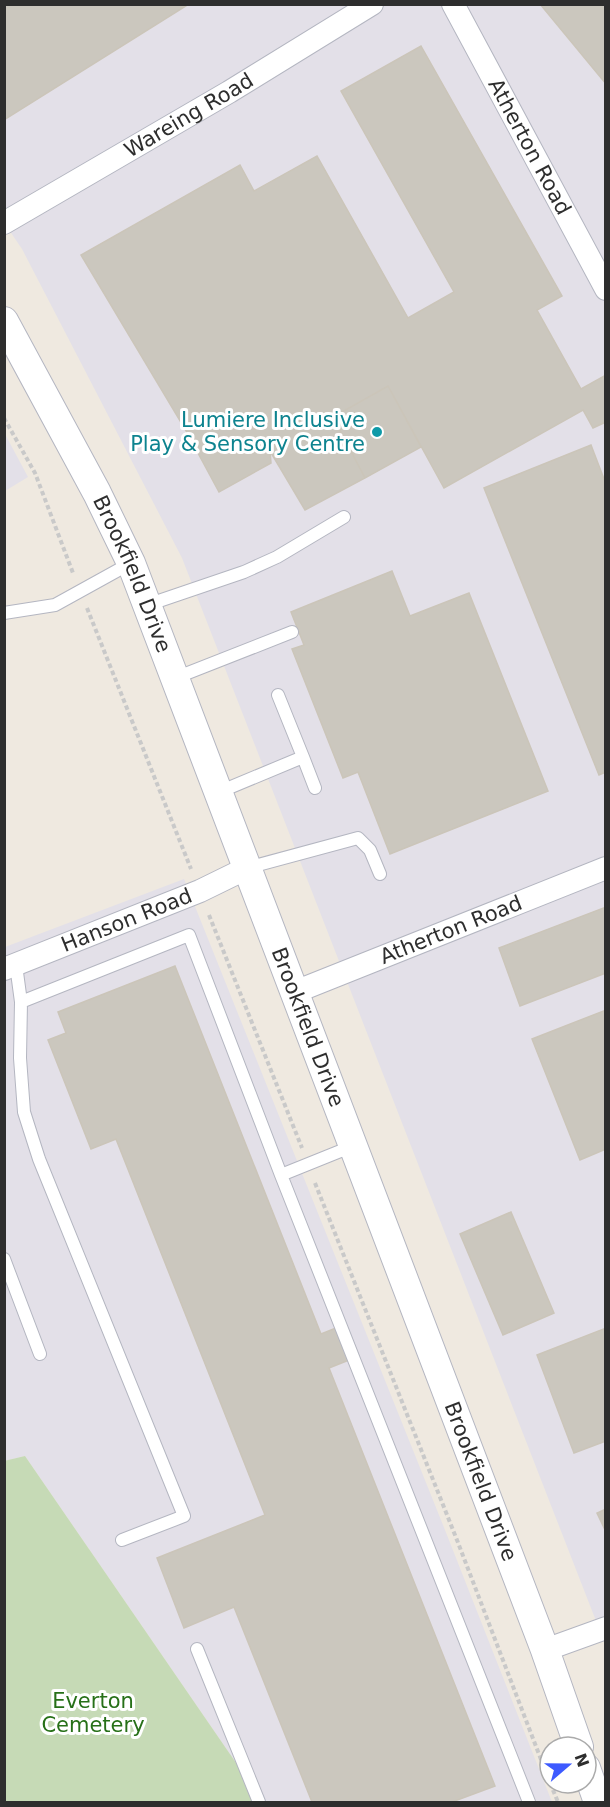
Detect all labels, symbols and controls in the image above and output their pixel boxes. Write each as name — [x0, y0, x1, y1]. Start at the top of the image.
street label: Wareing Road — [120, 68, 258, 162]
street label: Atherton Road — [483, 75, 576, 219]
place label: Lumiere Inclusive Play & Sensory Centre — [130, 408, 365, 456]
marker: Lumiere Inclusive Play & Sensory Centre — [370, 425, 384, 439]
street label: Brookfield Drive — [88, 492, 176, 656]
street label: Hanson Road — [58, 883, 195, 957]
street label: Atherton Road — [377, 891, 526, 969]
street label: Brookfield Drive — [267, 944, 349, 1110]
street label: Brookfield Drive — [440, 1398, 522, 1564]
park label: Everton Cemetery — [41, 1689, 145, 1737]
north arrow — [538, 1735, 598, 1795]
text: N — [570, 1750, 593, 1770]

